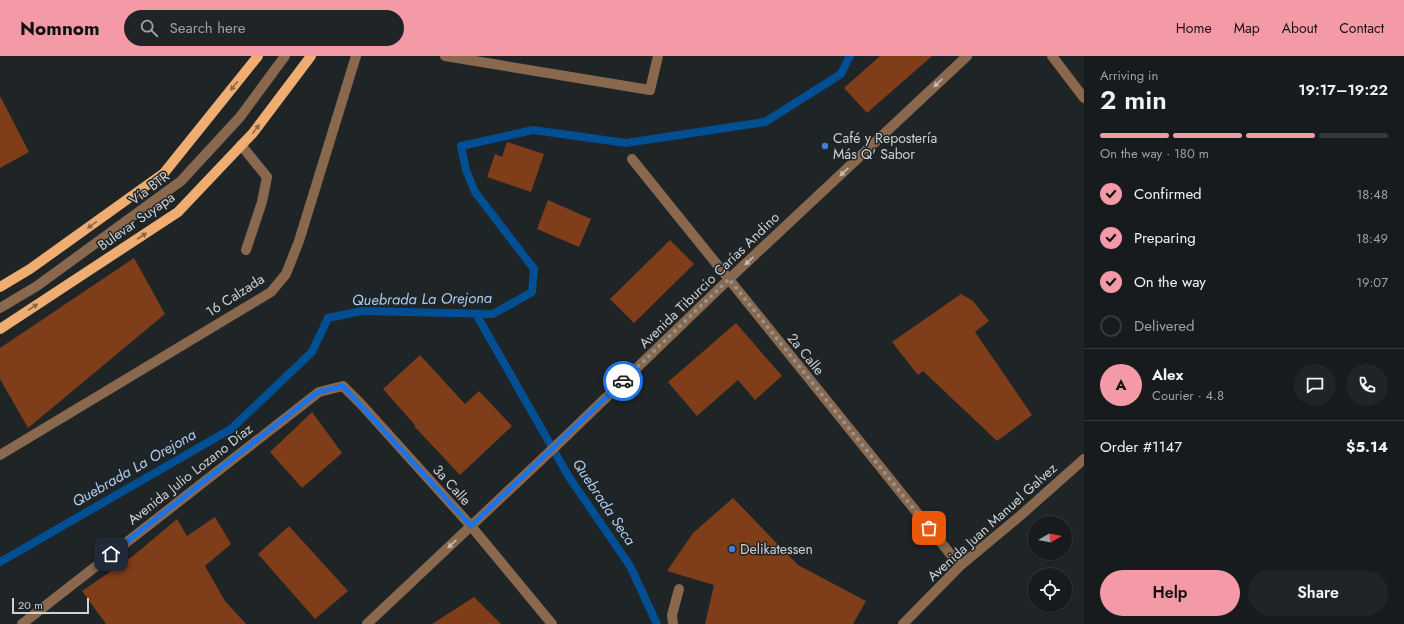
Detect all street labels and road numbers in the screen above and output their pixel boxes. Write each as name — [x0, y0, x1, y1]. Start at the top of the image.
street label: Vía BTR — [125, 166, 173, 210]
street label: Bulevar Suyapa — [93, 187, 179, 255]
street label: Avenida Tiburcio Carías Andino — [634, 207, 784, 353]
street label: 16 Calzada — [202, 269, 268, 321]
street label: 2a Calle — [783, 329, 829, 379]
street label: Avenida Julio Lozano Díaz — [123, 419, 257, 529]
street label: Avenida Juan Manuel Galvez — [923, 458, 1062, 586]
street label: 3a Calle — [428, 460, 476, 510]

